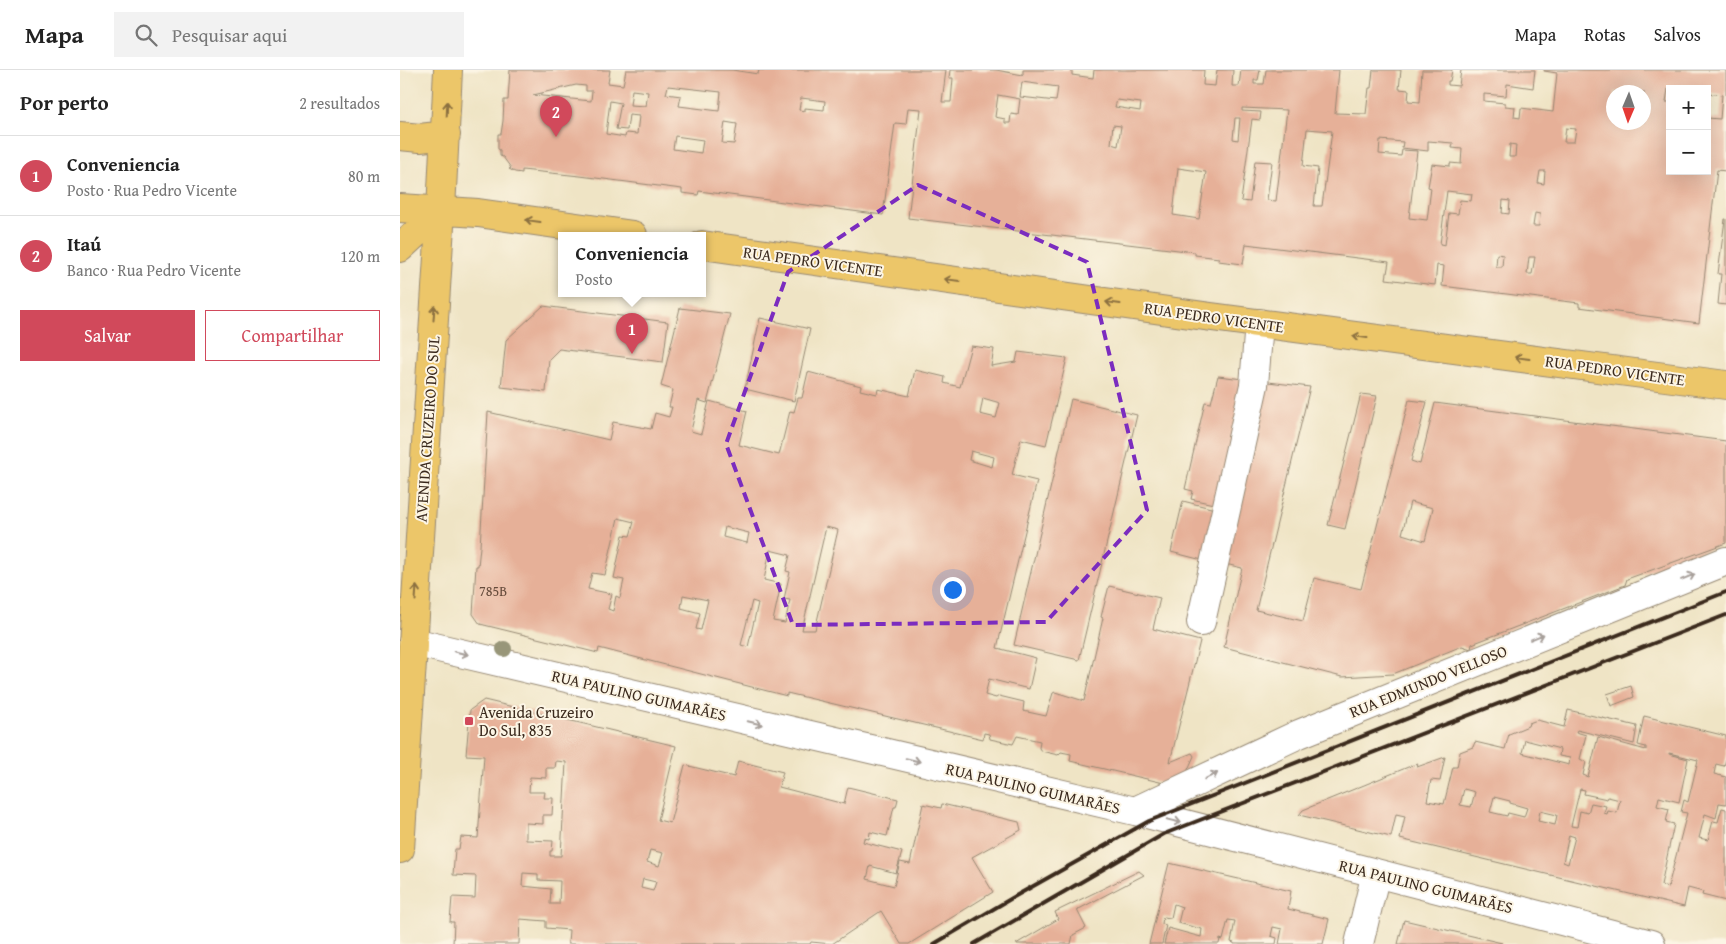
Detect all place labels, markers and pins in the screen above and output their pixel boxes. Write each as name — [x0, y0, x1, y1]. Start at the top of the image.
pin: 2 — [540, 96, 572, 137]
pin: 1 — [616, 313, 648, 354]
place label: Avenida Cruzeiro Do Sul, 835 — [479, 700, 594, 742]
marker: Avenida Cruzeiro Do Sul, 835 — [463, 715, 475, 727]

